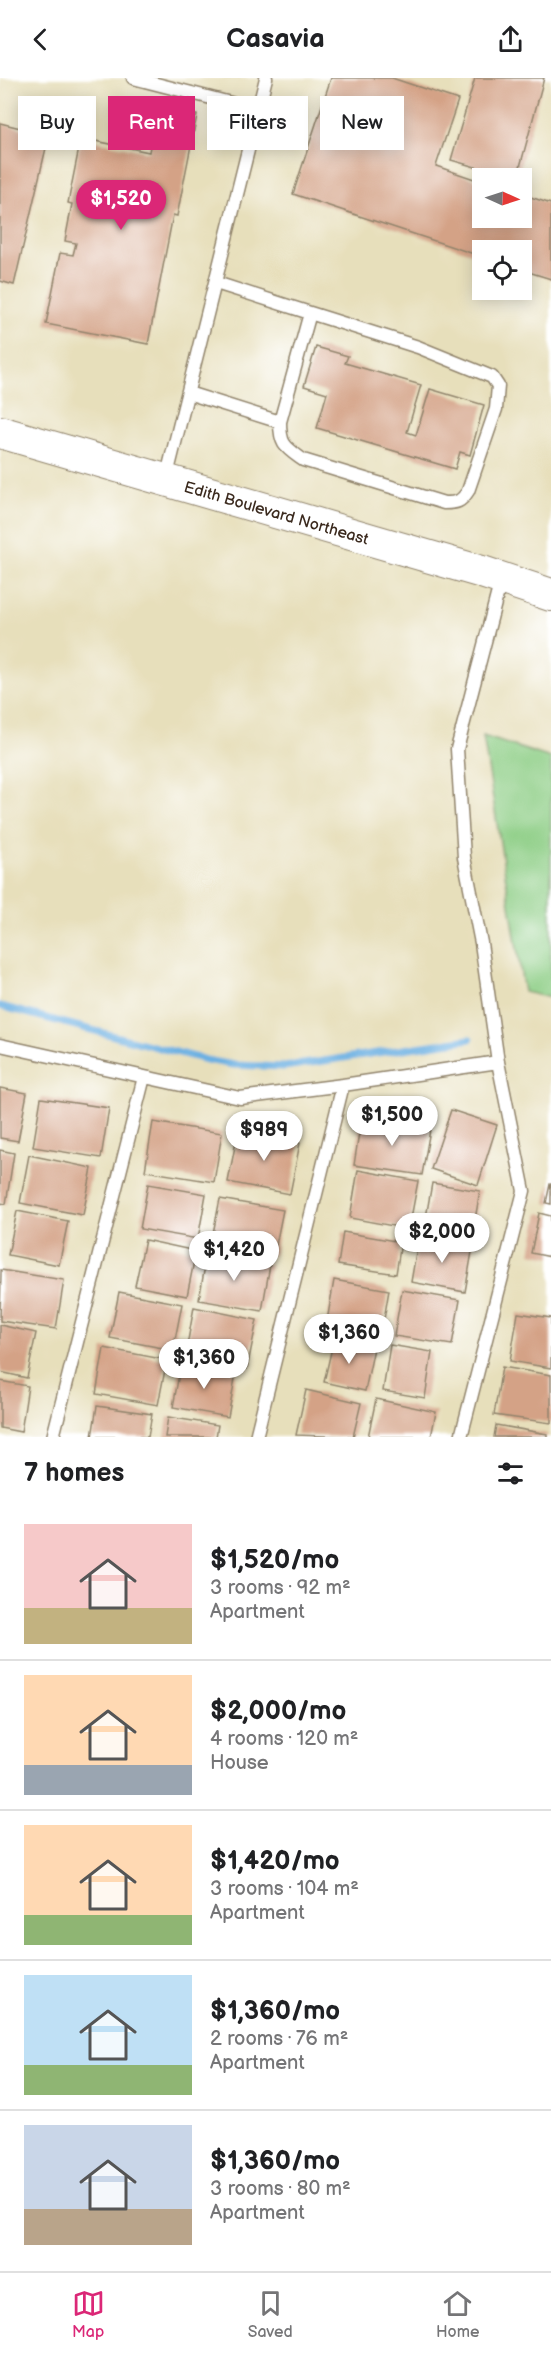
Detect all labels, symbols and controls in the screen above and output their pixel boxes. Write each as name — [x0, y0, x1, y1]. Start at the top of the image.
icon: back — [24, 23, 57, 56]
text: Casavia — [226, 23, 325, 55]
icon: share — [494, 23, 527, 56]
chip: Buy — [18, 96, 96, 150]
chip: Rent — [108, 96, 195, 150]
chip: Filters — [207, 96, 308, 150]
chip: New — [320, 96, 404, 150]
north arrow — [472, 168, 532, 228]
map controls — [472, 168, 532, 300]
pin: $1,520 — [72, 180, 170, 231]
text: $1,520 — [90, 187, 152, 211]
button: locate — [472, 240, 532, 300]
street label: Edith Boulevard Northeast — [182, 478, 371, 550]
pin: $1,500 — [343, 1096, 441, 1147]
text: $1,500 — [361, 1103, 423, 1127]
pin: $989 — [228, 1111, 300, 1162]
text: $989 — [240, 1118, 288, 1142]
pin: $2,000 — [393, 1213, 491, 1264]
text: $2,000 — [409, 1220, 475, 1244]
pin: $1,420 — [185, 1231, 283, 1282]
text: $1,420 — [203, 1238, 265, 1262]
pin: $1,360 — [300, 1314, 398, 1365]
text: $1,360 — [318, 1321, 380, 1345]
pin: $1,360 — [155, 1339, 253, 1390]
text: $1,360 — [173, 1346, 235, 1370]
icon: filters — [494, 1457, 527, 1490]
text: 7 homes — [24, 1458, 124, 1489]
text: $1,520/mo — [210, 1545, 339, 1576]
icon: home — [72, 1548, 144, 1620]
text: 3 rooms · 92 m² — [210, 1576, 351, 1600]
text: Apartment — [210, 1600, 305, 1624]
text: $2,000/mo — [210, 1696, 346, 1727]
icon: home — [72, 1699, 144, 1771]
text: 4 rooms · 120 m² — [210, 1727, 359, 1751]
text: House — [210, 1751, 269, 1775]
text: $1,420/mo — [210, 1846, 340, 1877]
icon: home — [72, 1849, 144, 1921]
text: 3 rooms · 104 m² — [210, 1877, 359, 1901]
text: Apartment — [210, 1901, 305, 1925]
text: $1,360/mo — [210, 1996, 340, 2027]
icon: home — [72, 1999, 144, 2071]
text: 2 rooms · 76 m² — [210, 2027, 348, 2051]
text: Apartment — [210, 2051, 305, 2075]
text: $1,360/mo — [210, 2146, 340, 2177]
icon: home — [72, 2149, 144, 2221]
text: 3 rooms · 80 m² — [210, 2177, 351, 2201]
text: Apartment — [210, 2201, 305, 2225]
tab: Map — [72, 2287, 105, 2342]
tab: Saved — [248, 2287, 293, 2342]
tab: Home — [436, 2287, 479, 2342]

